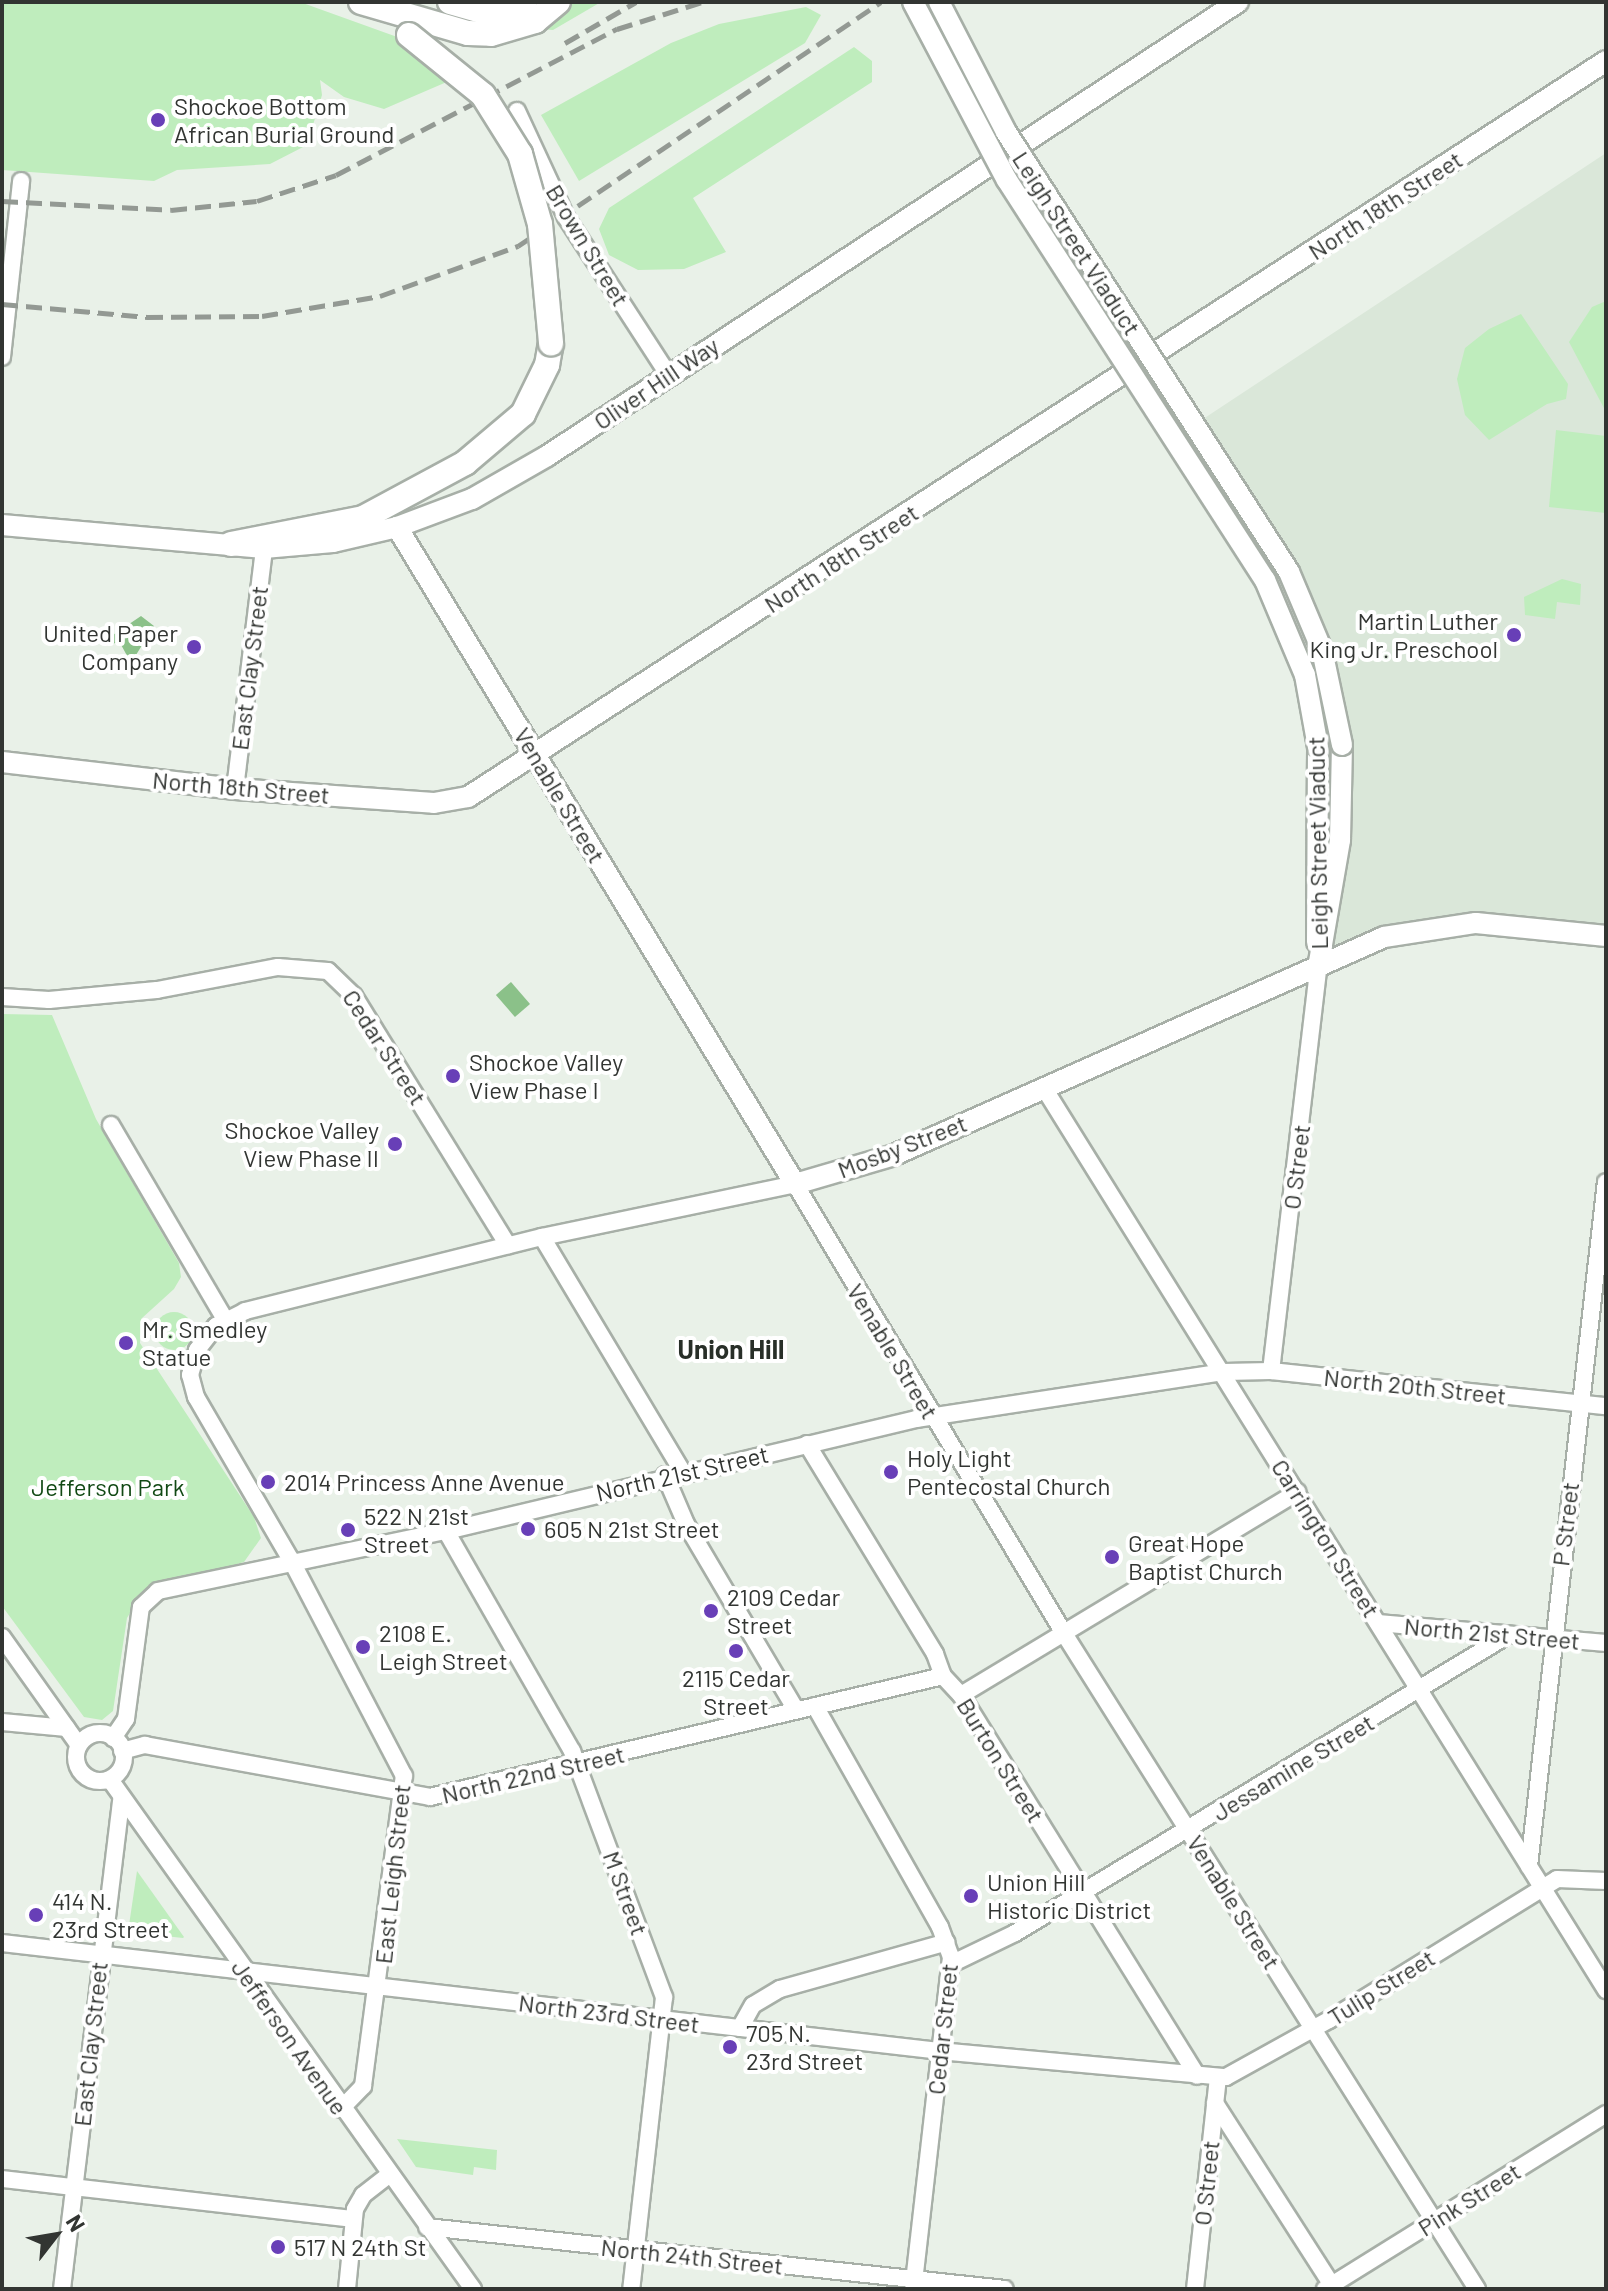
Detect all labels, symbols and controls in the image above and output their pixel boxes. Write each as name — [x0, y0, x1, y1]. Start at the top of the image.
place label: Shockoe Bottom African Burial Ground — [174, 92, 394, 148]
marker: Shockoe Bottom African Burial Ground — [149, 111, 167, 129]
street label: North 18th Street — [1303, 145, 1467, 265]
street label: Leigh Street Viaduct — [1007, 146, 1147, 340]
street label: Brown Street — [540, 179, 636, 311]
street label: Oliver Hill Way — [588, 331, 724, 435]
street label: North 18th Street — [759, 498, 923, 618]
street label: East Clay Street — [225, 584, 273, 752]
place label: Martin Luther King Jr. Preschool — [1310, 607, 1498, 663]
place label: United Paper Company — [43, 619, 178, 675]
marker: Martin Luther King Jr. Preschool — [1505, 626, 1523, 644]
marker: United Paper Company — [185, 638, 203, 656]
street label: Venable Street — [508, 722, 612, 868]
street label: Leigh Street Viaduct — [1301, 736, 1333, 950]
street label: North 18th Street — [151, 765, 331, 809]
street label: Cedar Street — [337, 984, 433, 1110]
place label: Shockoe Valley View Phase I — [469, 1048, 623, 1104]
marker: Shockoe Valley View Phase I — [444, 1067, 462, 1085]
street label: Mosby Street — [833, 1108, 971, 1184]
place label: Shockoe Valley View Phase II — [225, 1116, 379, 1172]
street label: O Street — [1277, 1123, 1315, 1211]
marker: Shockoe Valley View Phase II — [386, 1135, 404, 1153]
street label: Venable Street — [841, 1278, 945, 1424]
place label: Mr. Smedley Statue — [142, 1315, 267, 1371]
district label: Union Hill — [678, 1333, 784, 1365]
marker: Mr. Smedley Statue — [117, 1334, 135, 1352]
street label: North 20th Street — [1322, 1362, 1508, 1410]
street label: North 21st Street — [593, 1439, 771, 1507]
place label: Holy Light Pentecostal Church — [907, 1444, 1110, 1500]
street label: Carrington Street — [1266, 1454, 1386, 1622]
marker: Holy Light Pentecostal Church — [882, 1463, 900, 1481]
place label: 2014 Princess Anne Avenue — [284, 1468, 565, 1496]
park label: Jefferson Park — [31, 1473, 185, 1501]
marker: 2014 Princess Anne Avenue — [259, 1473, 277, 1491]
street label: P Street — [1546, 1480, 1584, 1568]
place label: 522 N 21st Street — [364, 1502, 469, 1558]
place label: 605 N 21st Street — [544, 1515, 720, 1543]
marker: 605 N 21st Street — [519, 1520, 537, 1538]
marker: 522 N 21st Street — [339, 1521, 357, 1539]
place label: Great Hope Baptist Church — [1128, 1529, 1283, 1585]
marker: Great Hope Baptist Church — [1103, 1548, 1121, 1566]
place label: 2109 Cedar Street — [727, 1583, 840, 1639]
marker: 2109 Cedar Street — [702, 1602, 720, 1620]
street label: North 21st Street — [1403, 1611, 1581, 1655]
place label: 2108 E. Leigh Street — [379, 1619, 508, 1675]
marker: 2108 E. Leigh Street — [354, 1638, 372, 1656]
marker: 2115 Cedar Street — [727, 1642, 745, 1660]
place label: 2115 Cedar Street — [682, 1664, 790, 1720]
street label: Burton Street — [951, 1692, 1051, 1828]
street label: Jessamine Street — [1207, 1707, 1379, 1827]
street label: North 22nd Street — [439, 1739, 627, 1809]
street label: East Leigh Street — [368, 1783, 416, 1965]
street label: Venable Street — [1181, 1830, 1287, 1974]
street label: M Street — [598, 1847, 654, 1939]
place label: Union Hill Historic District — [987, 1868, 1151, 1924]
place label: 414 N. 23rd Street — [52, 1887, 169, 1943]
marker: Union Hill Historic District — [962, 1887, 980, 1905]
marker: 414 N. 23rd Street — [27, 1906, 45, 1924]
street label: Tulip Street — [1322, 1943, 1440, 2031]
street label: Jefferson Avenue — [226, 1954, 354, 2120]
street label: East Clay Street — [67, 1960, 113, 2128]
street label: Cedar Street — [921, 1962, 963, 2096]
street label: North 23rd Street — [517, 1988, 701, 2038]
place label: 705 N. 23rd Street — [746, 2019, 863, 2075]
marker: 705 N. 23rd Street — [721, 2038, 739, 2056]
street label: O Street — [1187, 2139, 1225, 2227]
street label: Pink Street — [1412, 2156, 1526, 2242]
north arrow — [16, 2195, 96, 2275]
text: N — [62, 2210, 91, 2236]
street label: North 24th Street — [600, 2232, 784, 2280]
place label: 517 N 24th St — [294, 2233, 427, 2261]
marker: 517 N 24th St — [269, 2238, 287, 2256]

